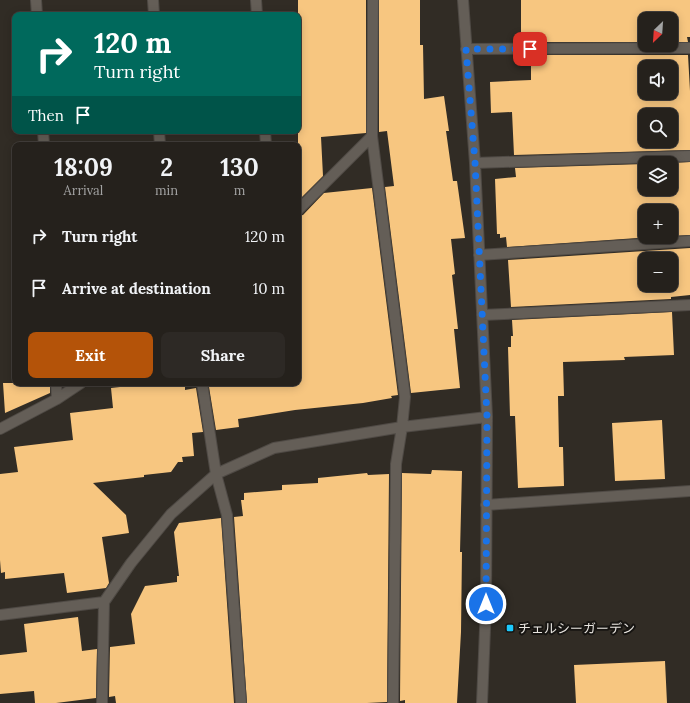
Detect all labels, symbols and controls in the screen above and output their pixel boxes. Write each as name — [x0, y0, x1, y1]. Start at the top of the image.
north arrow — [638, 12, 678, 52]
map controls — [638, 12, 678, 292]
text: 120 m — [94, 25, 171, 61]
icon: right — [28, 28, 80, 80]
pin — [513, 32, 547, 66]
icon: arrive — [519, 38, 541, 60]
text: Turn right — [94, 60, 180, 83]
button: sound — [638, 60, 678, 100]
icon: arrive — [72, 104, 94, 126]
text: Then — [28, 106, 64, 125]
button: search — [638, 108, 678, 148]
text: 18:09 — [54, 152, 113, 183]
text: 2 — [160, 152, 173, 183]
text: 130 — [220, 152, 259, 183]
button: layers — [638, 156, 678, 196]
text: Arrival — [64, 182, 103, 199]
text: min — [155, 182, 178, 199]
text: m — [234, 182, 245, 199]
button: + — [638, 204, 678, 244]
icon: right — [28, 225, 50, 247]
text: Turn right — [62, 227, 138, 246]
text: 120 m — [245, 227, 285, 246]
button: − — [638, 252, 678, 292]
icon: arrive — [28, 277, 50, 299]
text: Arrive at destination — [62, 279, 211, 298]
text: 10 m — [253, 279, 285, 298]
button: Exit — [28, 332, 153, 378]
button: Share — [161, 332, 285, 378]
position arrow — [465, 583, 507, 625]
place label: チェルシーガーデン — [518, 620, 635, 637]
marker: チェルシーガーデン — [505, 623, 515, 633]

